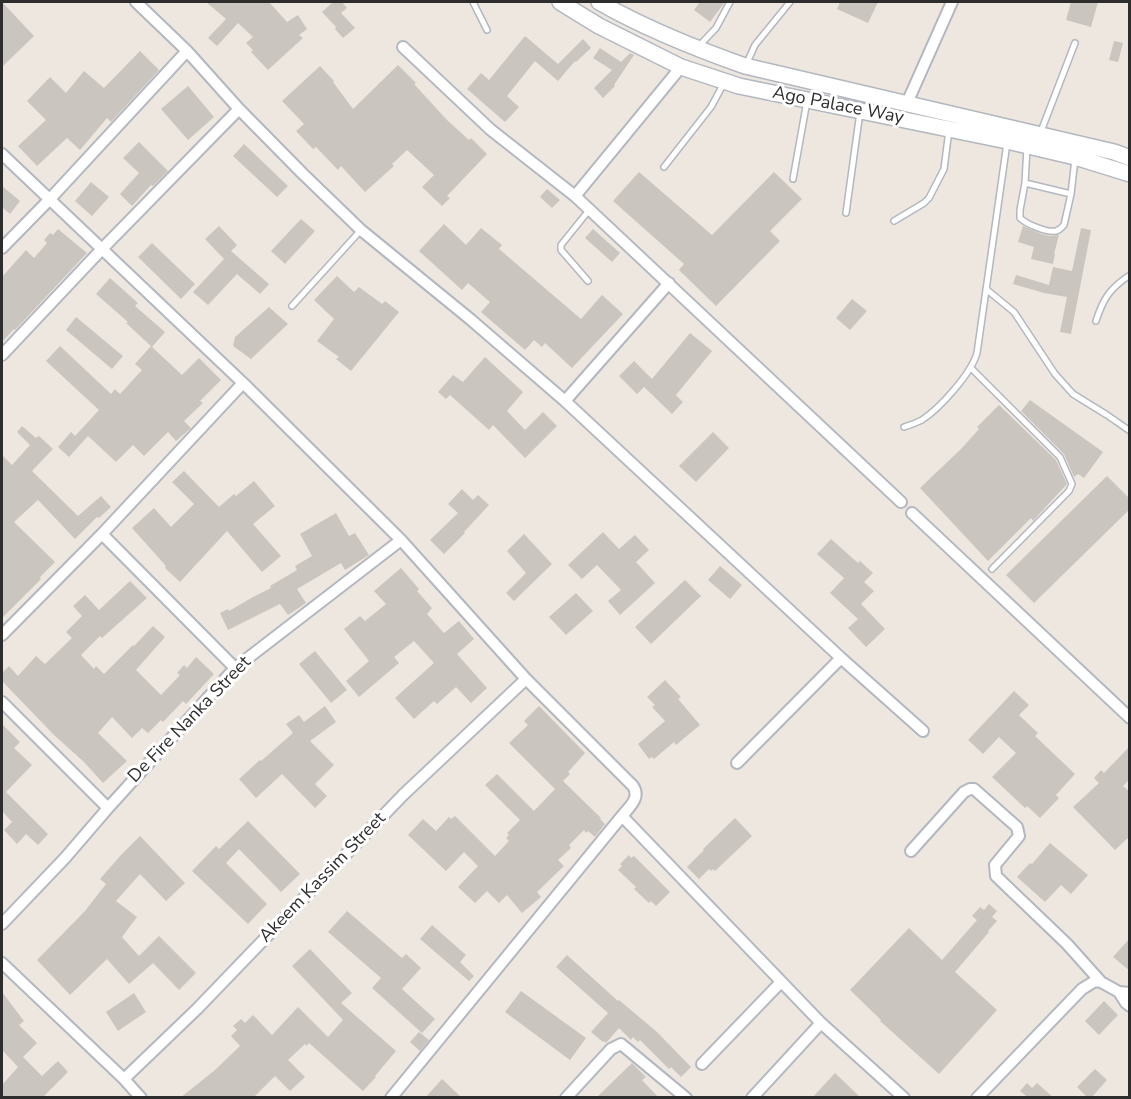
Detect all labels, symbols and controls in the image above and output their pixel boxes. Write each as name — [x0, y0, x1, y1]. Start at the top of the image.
street label: Ago Palace Way — [770, 83, 906, 129]
street label: De Fire Nanka Street — [124, 652, 256, 788]
street label: Akeem Kassim Street — [255, 808, 391, 948]

